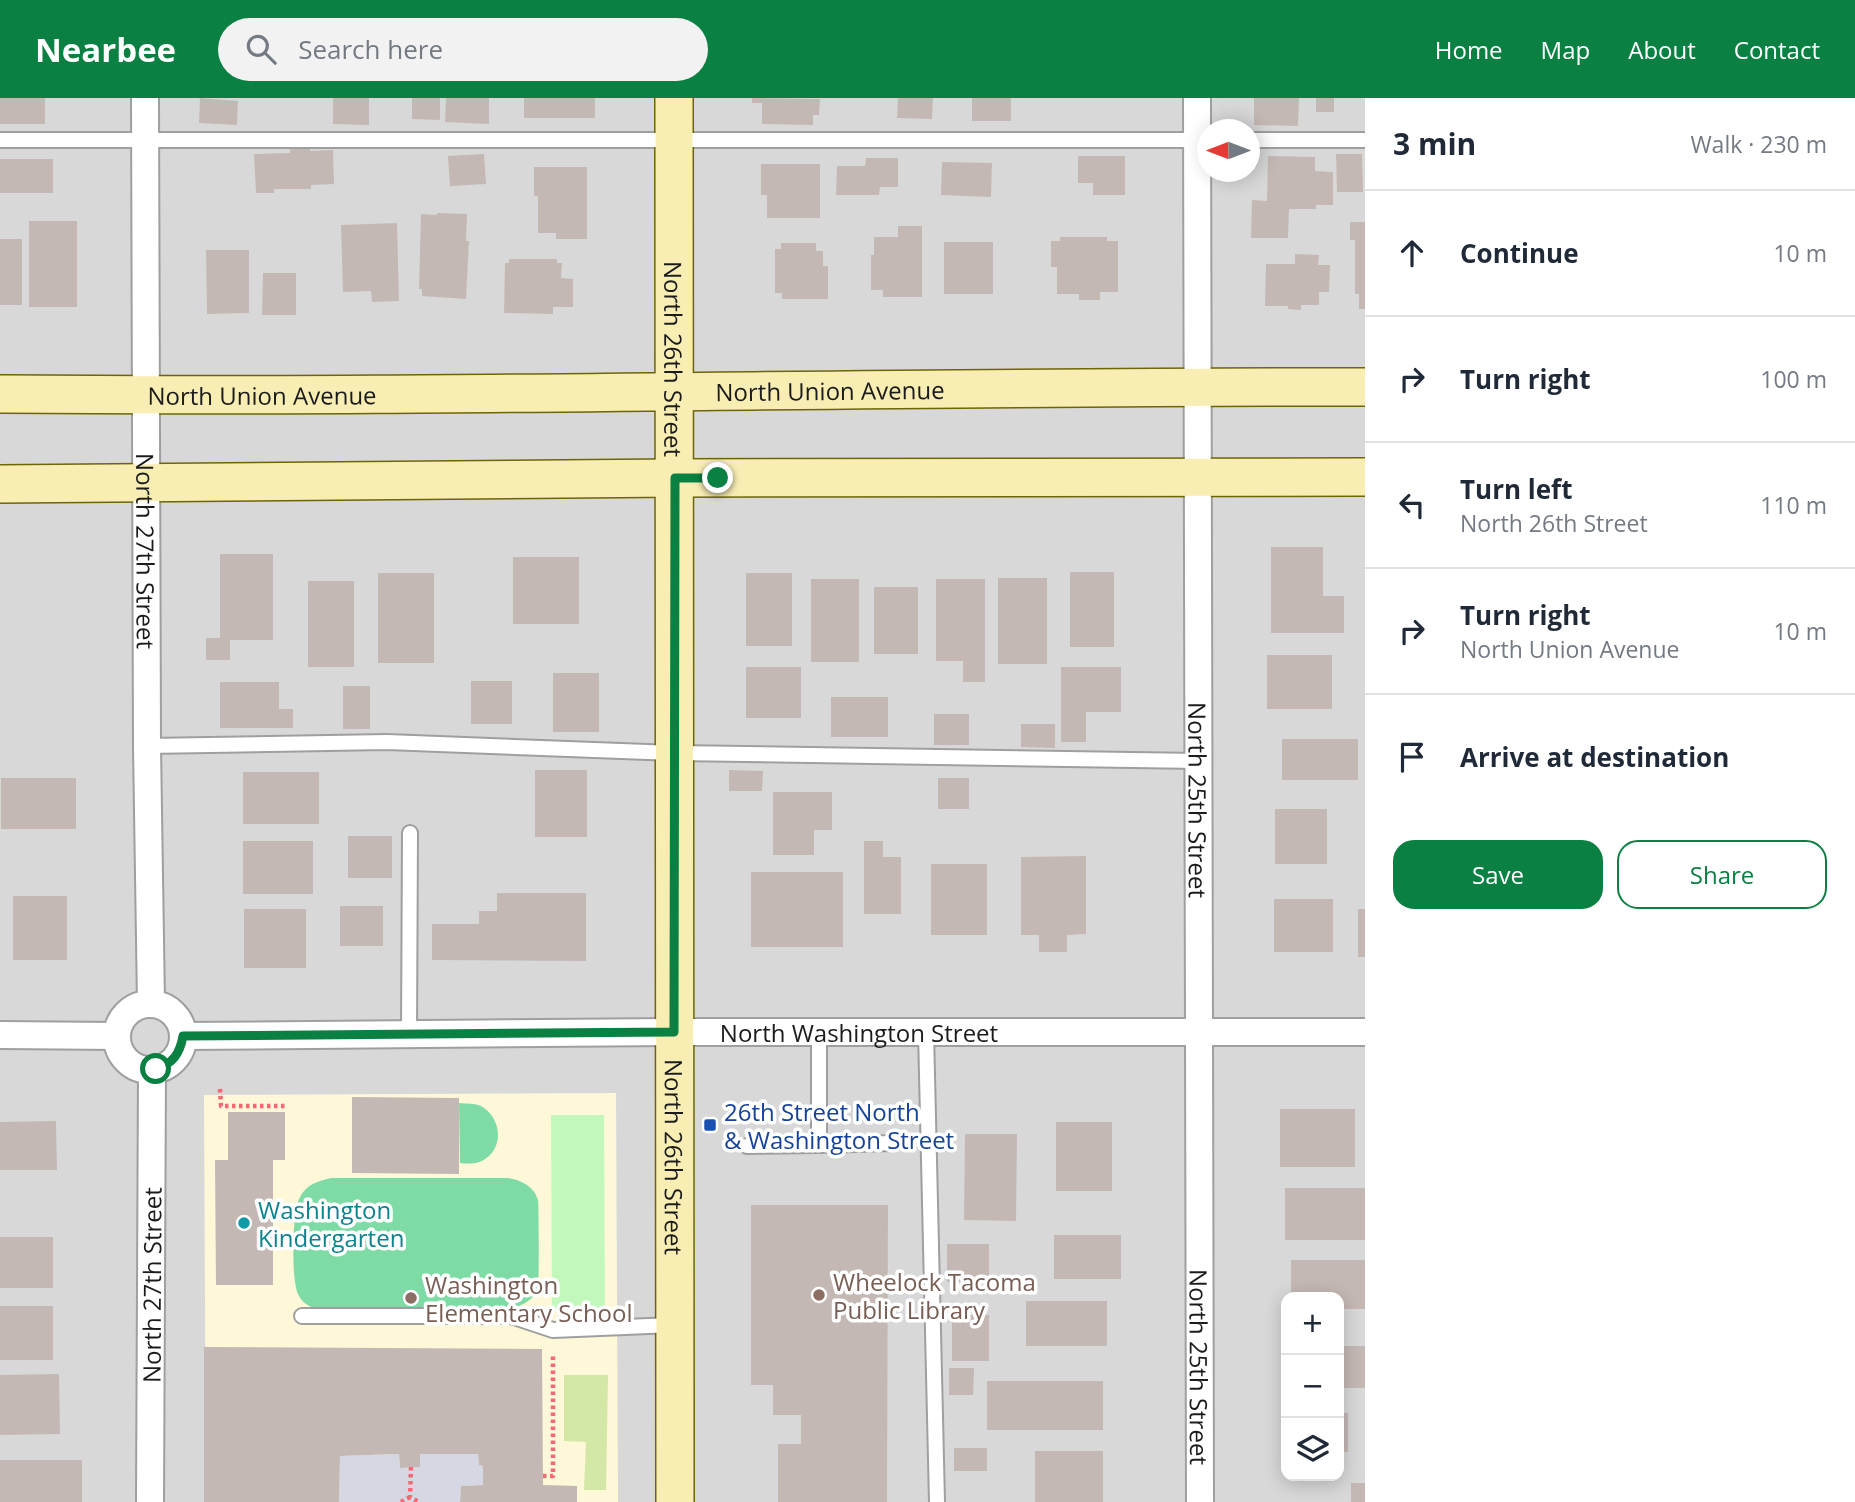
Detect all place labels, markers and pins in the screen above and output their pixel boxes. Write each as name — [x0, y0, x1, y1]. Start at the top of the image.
place label: 26th Street North & Washington Street — [724, 1095, 954, 1156]
marker: 26th Street North & Washington Street — [702, 1117, 718, 1133]
place label: Washington Kindergarten — [258, 1193, 404, 1254]
marker: Washington Kindergarten — [236, 1215, 252, 1231]
place label: Wheelock Tacoma Public Library — [833, 1265, 1036, 1326]
place label: Washington Elementary School — [425, 1268, 633, 1329]
marker: Wheelock Tacoma Public Library — [811, 1287, 827, 1303]
marker: Washington Elementary School — [403, 1290, 419, 1306]

